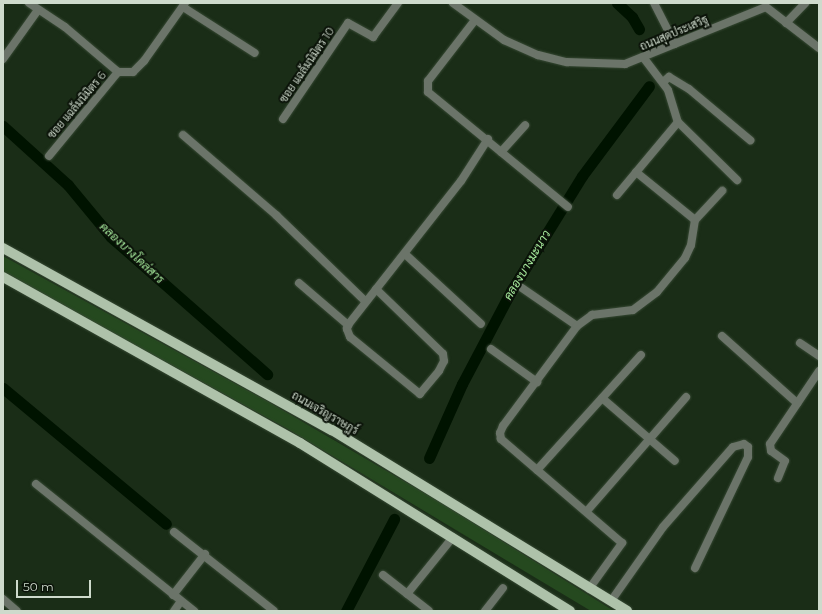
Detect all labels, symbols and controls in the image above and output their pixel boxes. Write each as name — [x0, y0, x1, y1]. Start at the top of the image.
street label: ถนนสุดประเสริฐ — [638, 13, 710, 53]
street label: ซอย แฉล้มนิมิตร 10 — [277, 25, 337, 105]
street label: ซอย แฉล้มนิมิตร 6 — [45, 69, 109, 141]
water label: คลองบางโคล่สาร — [97, 219, 167, 287]
water label: คลองบางมะนาว — [500, 227, 554, 303]
street label: ถนนเจริญราษฎร์ — [289, 389, 361, 437]
scale bar — [18, 572, 93, 598]
text: 50 m — [23, 579, 54, 594]

